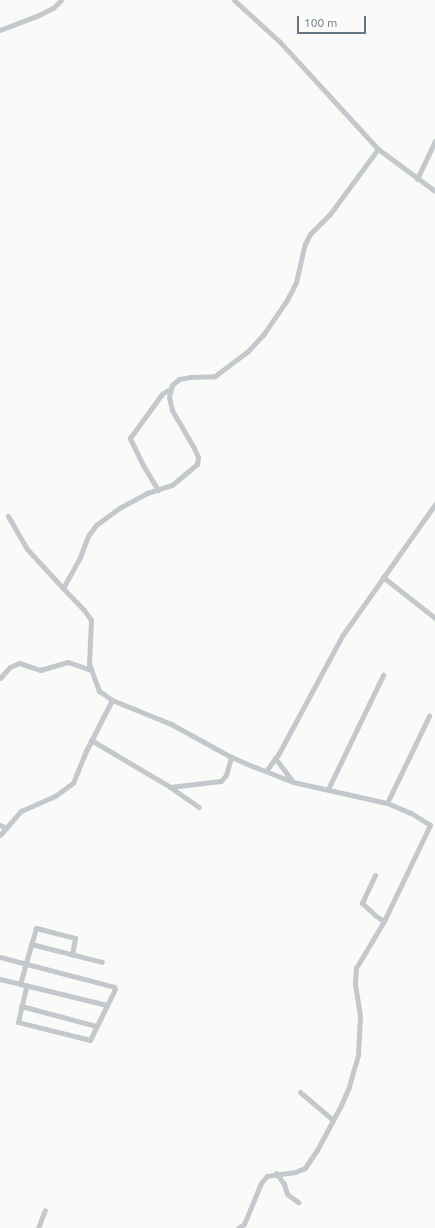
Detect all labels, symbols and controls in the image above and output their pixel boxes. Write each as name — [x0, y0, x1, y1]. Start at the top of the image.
scale bar — [299, 8, 368, 34]
text: 100 m — [304, 16, 337, 29]

